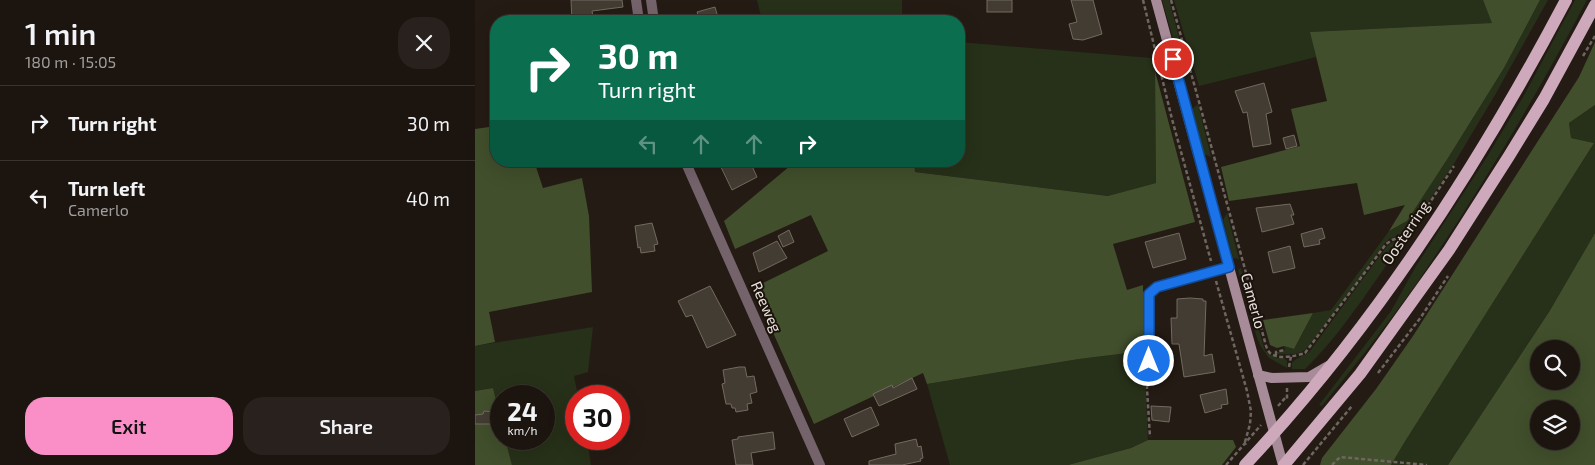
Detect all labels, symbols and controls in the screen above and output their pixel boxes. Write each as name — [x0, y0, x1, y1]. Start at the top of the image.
text: 1 min — [25, 15, 96, 51]
button: close — [398, 17, 450, 69]
text: 30 m — [598, 34, 678, 76]
icon: right — [515, 35, 580, 100]
pin — [1152, 38, 1194, 80]
icon: arrive — [1159, 45, 1187, 73]
text: 180 m · 15:05 — [25, 52, 116, 71]
text: Turn right — [598, 76, 696, 102]
icon: right — [25, 109, 53, 137]
text: Turn right — [68, 112, 156, 135]
text: 30 m — [407, 112, 450, 135]
icon: left — [634, 130, 662, 158]
icon: ahead — [687, 130, 715, 158]
icon: ahead — [740, 130, 768, 158]
icon: right — [793, 130, 821, 158]
text: Turn left — [68, 177, 145, 200]
icon: left — [25, 184, 53, 212]
text: 40 m — [406, 187, 450, 210]
street label: Oosterring — [1377, 197, 1433, 268]
text: Camerlo — [68, 200, 129, 219]
street label: Camerlo — [1238, 271, 1270, 331]
street label: Reeweg — [748, 278, 786, 336]
position arrow — [1122, 334, 1174, 386]
map controls — [1530, 340, 1580, 450]
button: search — [1530, 340, 1580, 390]
speed limit sign: 30 — [565, 385, 630, 450]
text: 24 — [507, 396, 538, 426]
button: Exit — [25, 397, 233, 455]
button: Share — [243, 397, 450, 455]
button: layers — [1530, 400, 1580, 450]
text: km/h — [508, 423, 537, 437]

